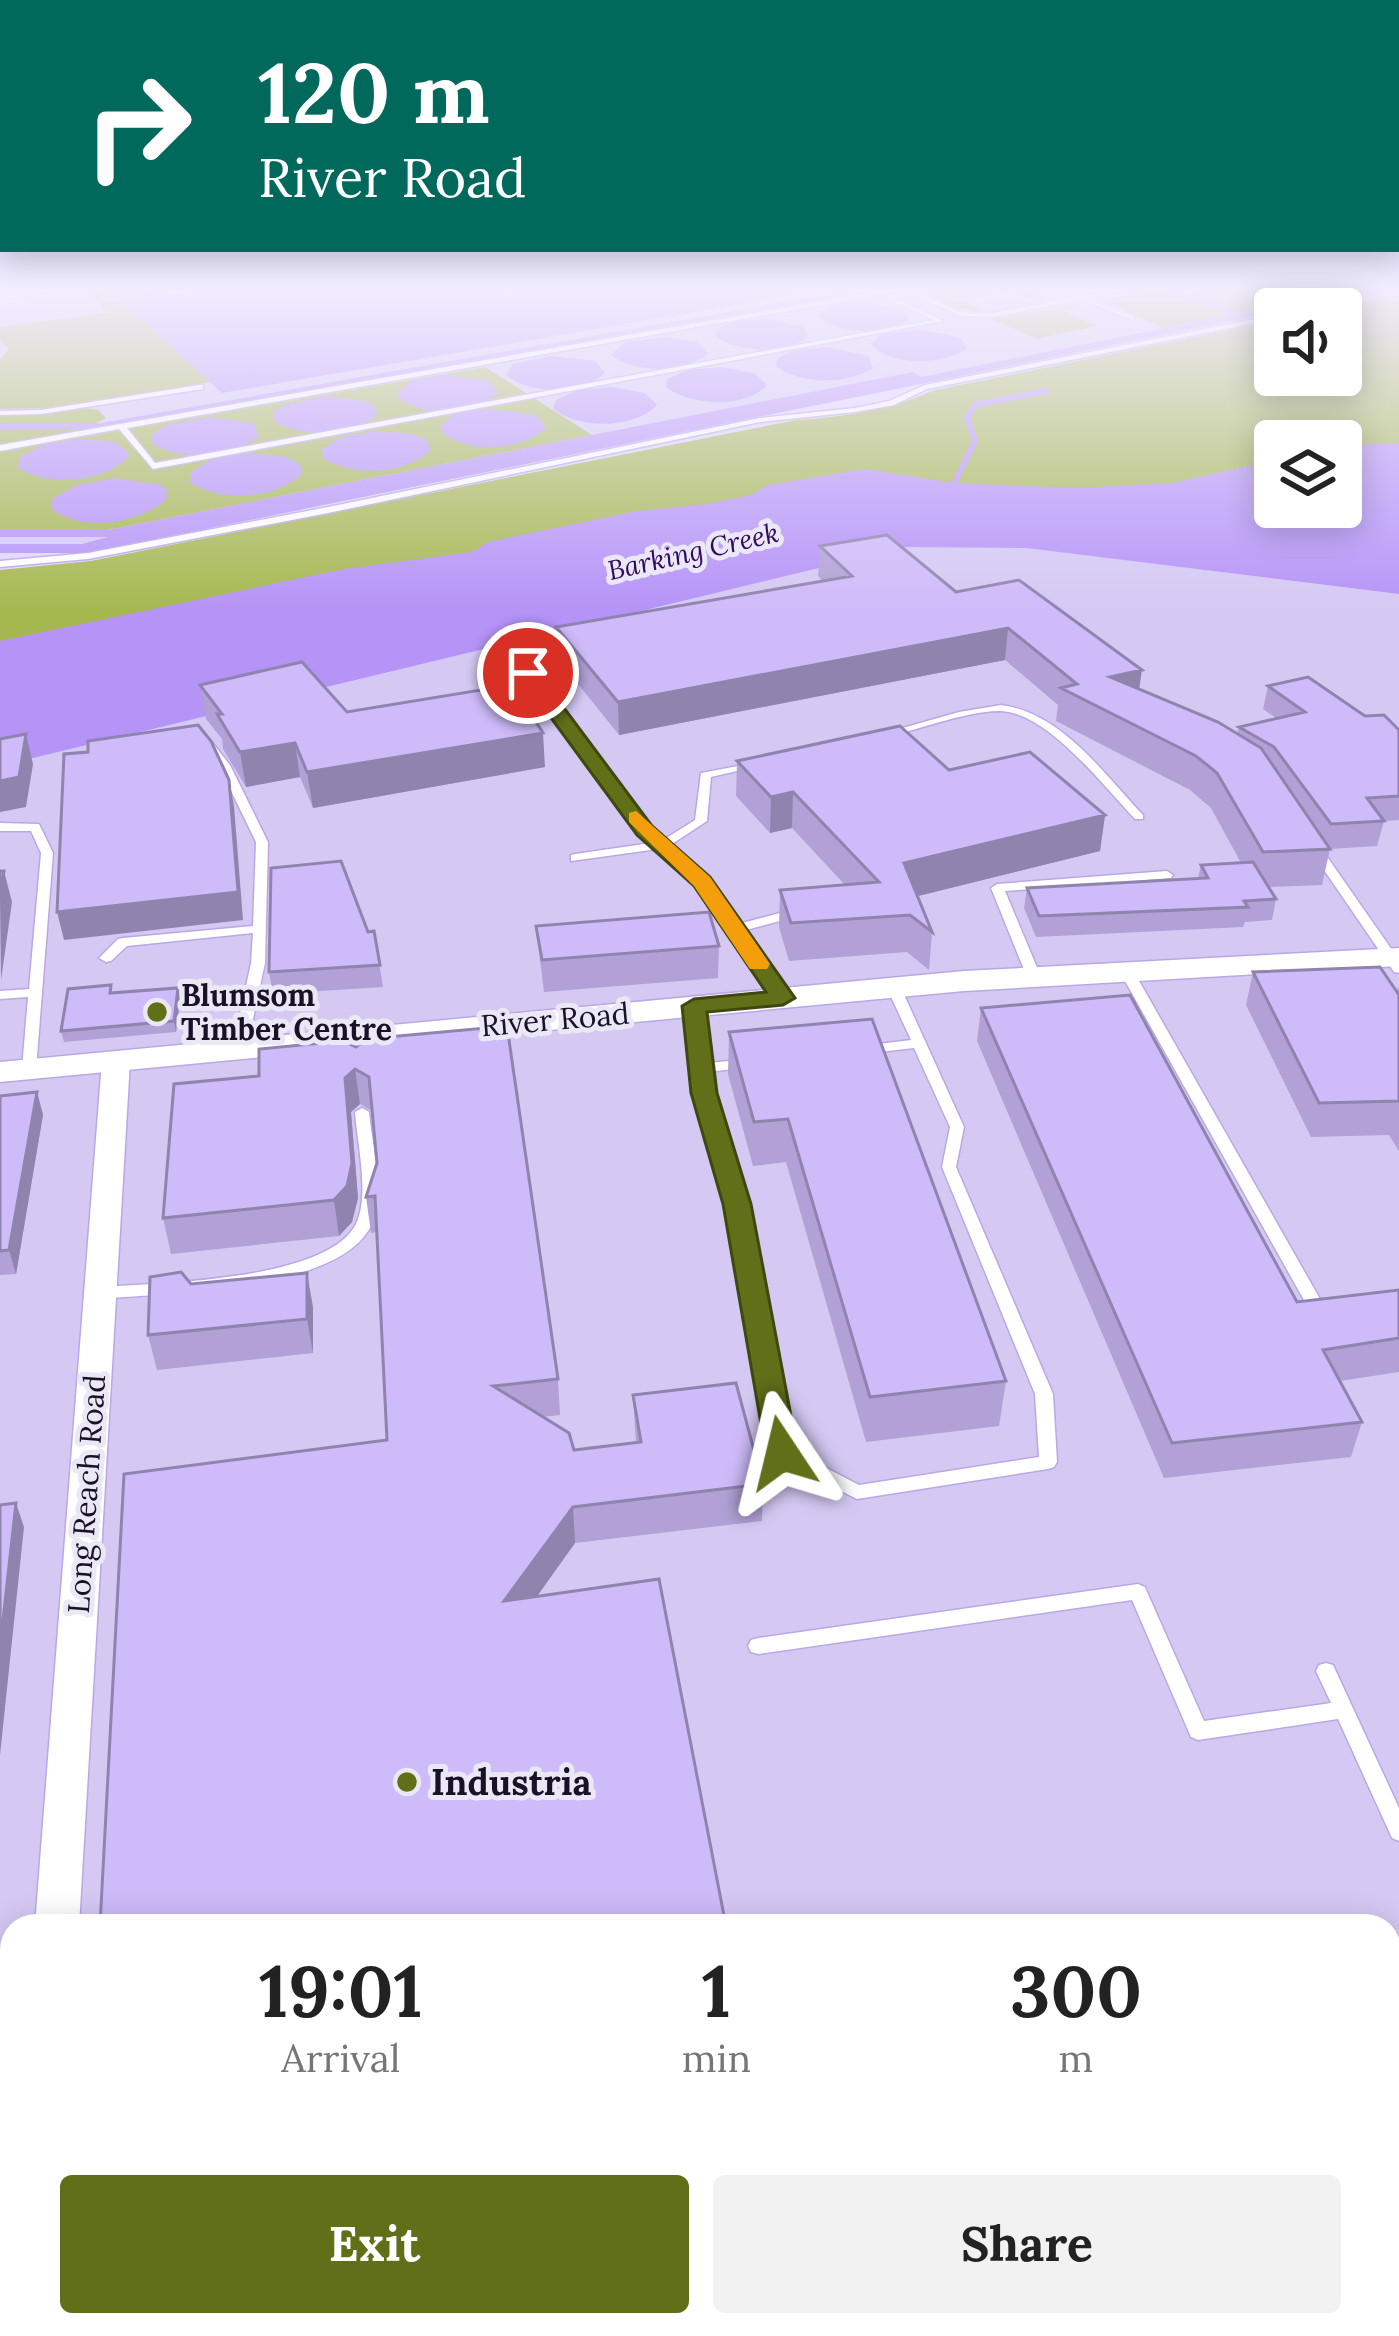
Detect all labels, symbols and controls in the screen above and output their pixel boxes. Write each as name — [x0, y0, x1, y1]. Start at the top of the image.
text: 120 m — [258, 38, 490, 146]
icon: right — [60, 48, 216, 204]
text: River Road — [258, 143, 526, 212]
map controls — [1254, 288, 1362, 528]
button: sound — [1254, 288, 1362, 396]
button: layers — [1254, 420, 1362, 528]
water label: Barking Creek — [604, 515, 782, 587]
pin — [477, 622, 579, 724]
icon: arrive — [495, 640, 561, 706]
place label: Blumsom Timber Centre — [181, 976, 392, 1048]
street label: River Road — [479, 994, 631, 1044]
marker: Blumsom Timber Centre — [144, 999, 170, 1025]
street label: Long Reach Road — [59, 1373, 114, 1615]
position arrow — [719, 1390, 845, 1516]
place label: Industria — [431, 1759, 592, 1805]
marker: Industria — [394, 1769, 420, 1795]
text: 19:01 — [259, 1945, 423, 2037]
text: 1 — [702, 1945, 731, 2037]
text: 300 — [1010, 1945, 1142, 2037]
text: Arrival — [281, 2033, 400, 2083]
text: min — [682, 2033, 751, 2083]
text: m — [1059, 2033, 1093, 2083]
button: Exit — [60, 2175, 689, 2313]
button: Share — [713, 2175, 1341, 2313]

